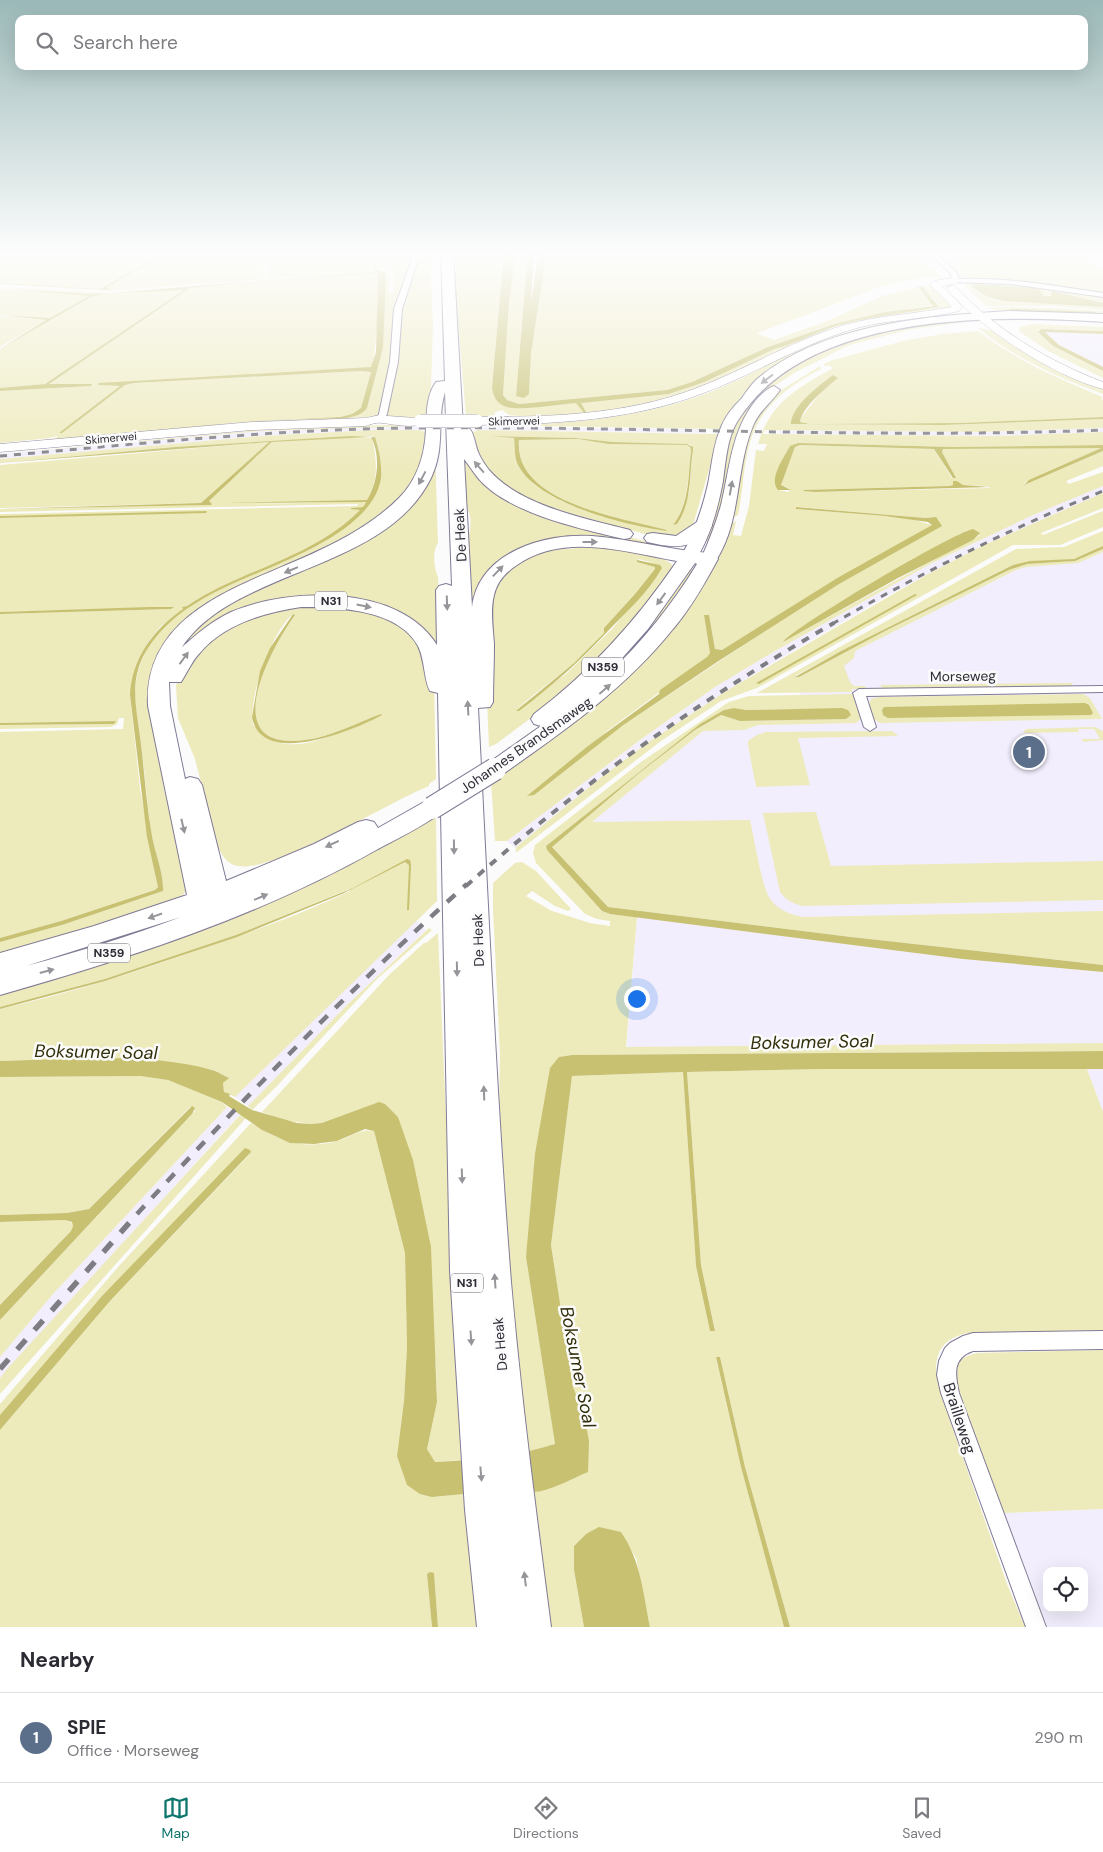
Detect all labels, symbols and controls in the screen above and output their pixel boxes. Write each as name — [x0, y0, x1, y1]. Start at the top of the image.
search box — [15, 15, 1088, 70]
icon: search — [33, 29, 61, 57]
text: Search here — [73, 30, 178, 55]
one-way arrow — [760, 374, 774, 384]
street label: Skimerwei — [488, 414, 540, 428]
street label: Skimerwei — [85, 429, 137, 447]
one-way arrow — [473, 462, 485, 474]
one-way arrow — [418, 471, 426, 486]
one-way arrow — [728, 480, 736, 496]
street label: De Heak — [450, 508, 470, 562]
one-way arrow — [582, 538, 598, 546]
one-way arrow — [284, 566, 298, 574]
one-way arrow — [492, 566, 504, 578]
road number: N31 — [315, 592, 347, 610]
one-way arrow — [656, 592, 666, 606]
one-way arrow — [443, 595, 451, 611]
one-way arrow — [357, 602, 372, 610]
one-way arrow — [179, 651, 189, 665]
road number: N359 — [582, 658, 624, 676]
street label: Morseweg — [930, 666, 996, 686]
one-way arrow — [599, 683, 611, 695]
street label: Johannes Brandsmaweg — [457, 693, 596, 797]
one-way arrow — [463, 699, 471, 715]
pin: 1 — [1013, 733, 1045, 771]
one-way arrow — [179, 818, 187, 833]
one-way arrow — [325, 840, 339, 848]
one-way arrow — [450, 840, 458, 856]
one-way arrow — [254, 892, 268, 900]
one-way arrow — [147, 913, 162, 920]
street label: De Heak — [468, 913, 488, 967]
road number: N359 — [88, 944, 130, 962]
one-way arrow — [453, 961, 461, 977]
one-way arrow — [39, 967, 55, 975]
your location — [624, 986, 650, 1012]
water label: Boksumer Soal — [750, 1029, 875, 1055]
water label: Boksumer Soal — [34, 1039, 159, 1065]
one-way arrow — [480, 1085, 488, 1101]
one-way arrow — [459, 1168, 467, 1184]
one-way arrow — [490, 1273, 498, 1289]
road number: N31 — [451, 1274, 483, 1292]
water label: Boksumer Soal — [554, 1304, 602, 1431]
street label: De Heak — [489, 1317, 511, 1371]
one-way arrow — [467, 1331, 475, 1347]
street label: Brailleweg — [938, 1380, 981, 1457]
one-way arrow — [477, 1467, 485, 1483]
map controls — [1043, 1567, 1088, 1612]
button: locate — [1043, 1567, 1088, 1612]
one-way arrow — [521, 1570, 529, 1586]
text: Nearby — [20, 1646, 94, 1674]
text: SPIE — [67, 1715, 106, 1740]
text: 1 — [33, 1727, 39, 1748]
text: 290 m — [1034, 1727, 1083, 1748]
text: Office · Morseweg — [67, 1740, 199, 1761]
tab: Map — [162, 1794, 190, 1842]
tab: Directions — [513, 1794, 579, 1842]
tab: Saved — [902, 1794, 941, 1842]

